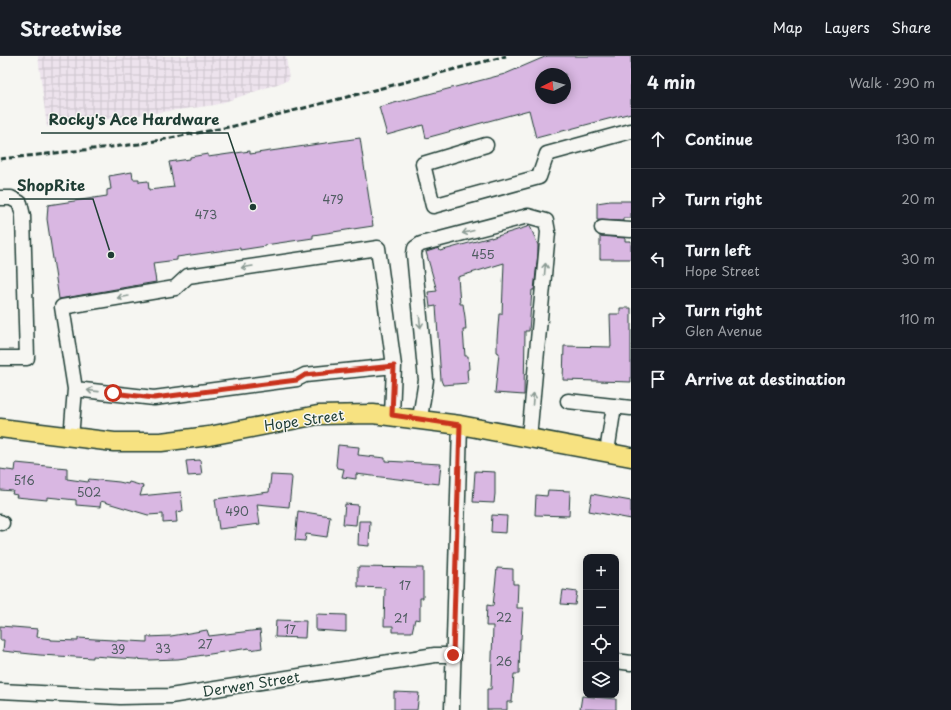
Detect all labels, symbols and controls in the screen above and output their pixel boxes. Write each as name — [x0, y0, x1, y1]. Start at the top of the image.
text: Streetwise — [20, 14, 122, 42]
text: Map — [773, 17, 803, 38]
text: Layers — [825, 17, 870, 38]
text: Share — [892, 17, 931, 38]
north arrow — [535, 68, 571, 104]
text: 4 min — [647, 69, 695, 95]
text: Walk · 290 m — [849, 73, 935, 92]
callout: Rocky's Ace Hardware — [41, 106, 228, 133]
text: Rocky's Ace Hardware — [49, 107, 219, 130]
text: Continue — [685, 127, 753, 150]
icon: ahead — [647, 128, 669, 150]
text: 130 m — [896, 129, 935, 148]
callout: ShopRite — [9, 172, 93, 199]
text: ShopRite — [17, 173, 85, 196]
text: Turn right — [685, 187, 762, 210]
icon: right — [647, 188, 669, 210]
text: 20 m — [901, 189, 935, 208]
house number: 479 — [322, 190, 344, 208]
house number: 473 — [195, 205, 217, 223]
one-way arrow — [462, 228, 475, 236]
text: Turn left — [685, 238, 751, 261]
house number: 455 — [471, 245, 495, 263]
icon: left — [647, 248, 669, 270]
text: 30 m — [901, 249, 935, 268]
text: Hope Street — [685, 261, 760, 280]
one-way arrow — [241, 263, 254, 271]
one-way arrow — [541, 263, 549, 276]
one-way arrow — [117, 293, 130, 301]
text: Turn right — [685, 298, 762, 321]
icon: right — [647, 308, 669, 330]
text: 110 m — [900, 309, 935, 328]
one-way arrow — [417, 315, 424, 328]
text: Glen Avenue — [685, 321, 762, 340]
text: Arrive at destination — [685, 367, 846, 390]
icon: arrive — [647, 368, 669, 390]
route start — [104, 384, 122, 402]
one-way arrow — [86, 387, 99, 395]
one-way arrow — [529, 393, 536, 406]
street label: Hope Street — [263, 404, 346, 436]
house number: 516 — [13, 471, 35, 489]
house number: 502 — [77, 483, 101, 501]
house number: 490 — [225, 502, 249, 520]
map controls — [583, 554, 619, 698]
button: + — [583, 554, 619, 590]
house number: 17 — [399, 576, 411, 594]
button: − — [583, 590, 619, 626]
house number: 22 — [496, 608, 512, 626]
house number: 21 — [394, 609, 408, 627]
house number: 17 — [284, 620, 296, 638]
button: locate — [583, 626, 619, 662]
house number: 27 — [198, 635, 213, 653]
house number: 33 — [155, 639, 171, 657]
house number: 39 — [111, 640, 125, 658]
route end — [444, 646, 462, 664]
house number: 26 — [496, 652, 512, 670]
button: layers — [583, 662, 619, 698]
street label: Derwen Street — [201, 666, 301, 702]

